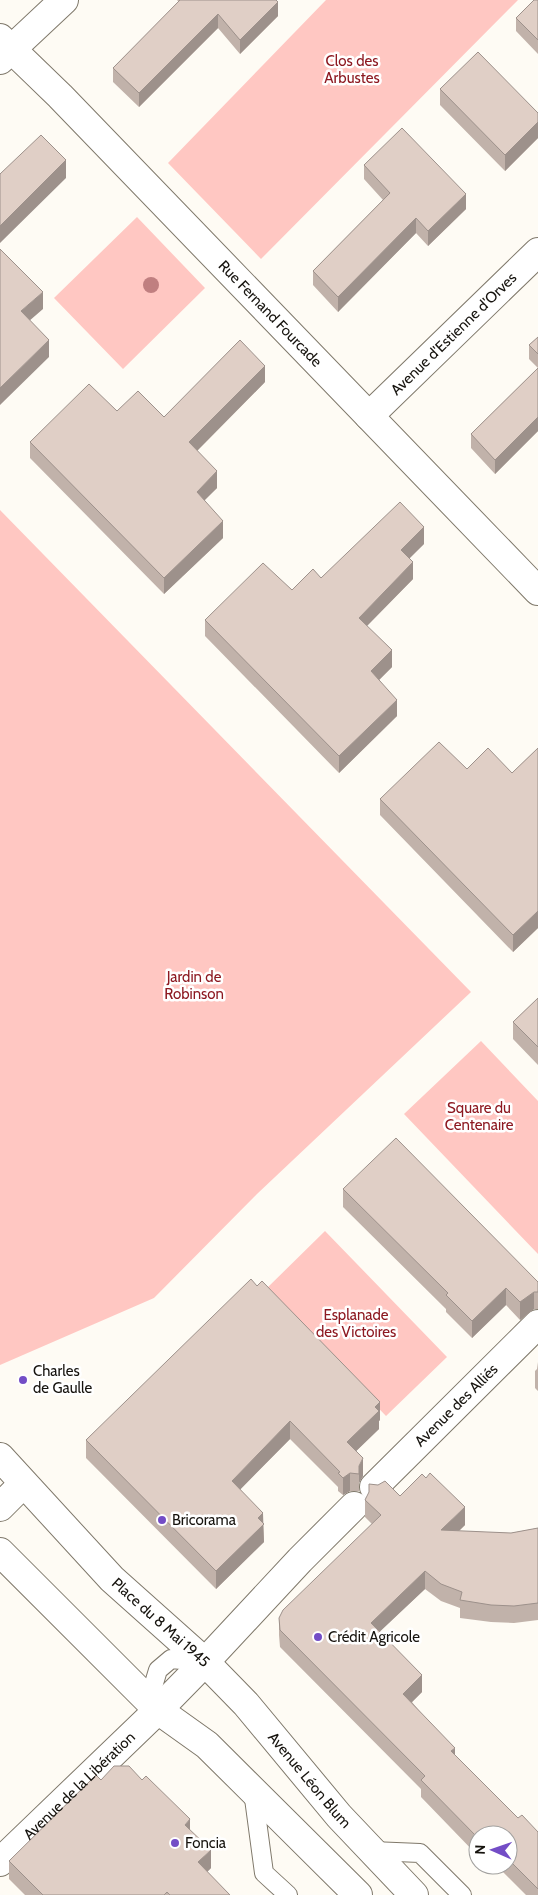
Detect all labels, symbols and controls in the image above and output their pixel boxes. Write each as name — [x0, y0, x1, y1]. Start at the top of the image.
park label: Clos des Arbustes — [324, 52, 380, 87]
street label: Rue Fernand Fourcade — [215, 257, 326, 371]
street label: Avenue d'Estienne d'Orves — [387, 269, 520, 399]
park label: Jardin de Robinson — [164, 968, 224, 1003]
park label: Square du Centenaire — [445, 1099, 514, 1134]
park label: Esplanade des Victoires — [316, 1306, 396, 1341]
street label: Avenue des Alliés — [411, 1360, 502, 1450]
place label: Charles de Gaulle — [33, 1362, 93, 1397]
marker: Charles de Gaulle — [17, 1374, 29, 1386]
place label: Bricorama — [172, 1511, 237, 1529]
marker: Bricorama — [156, 1514, 168, 1526]
street label: Place du 8 Mai 1945 — [108, 1574, 213, 1671]
place label: Crédit Agricole — [328, 1628, 420, 1646]
marker: Crédit Agricole — [312, 1631, 324, 1643]
street label: Avenue de la Libération — [20, 1728, 139, 1843]
street label: Avenue Léon Blum — [264, 1728, 355, 1832]
north arrow — [468, 1825, 518, 1875]
place label: Foncia — [185, 1834, 227, 1852]
marker: Foncia — [169, 1837, 181, 1849]
text: N — [471, 1844, 489, 1855]

